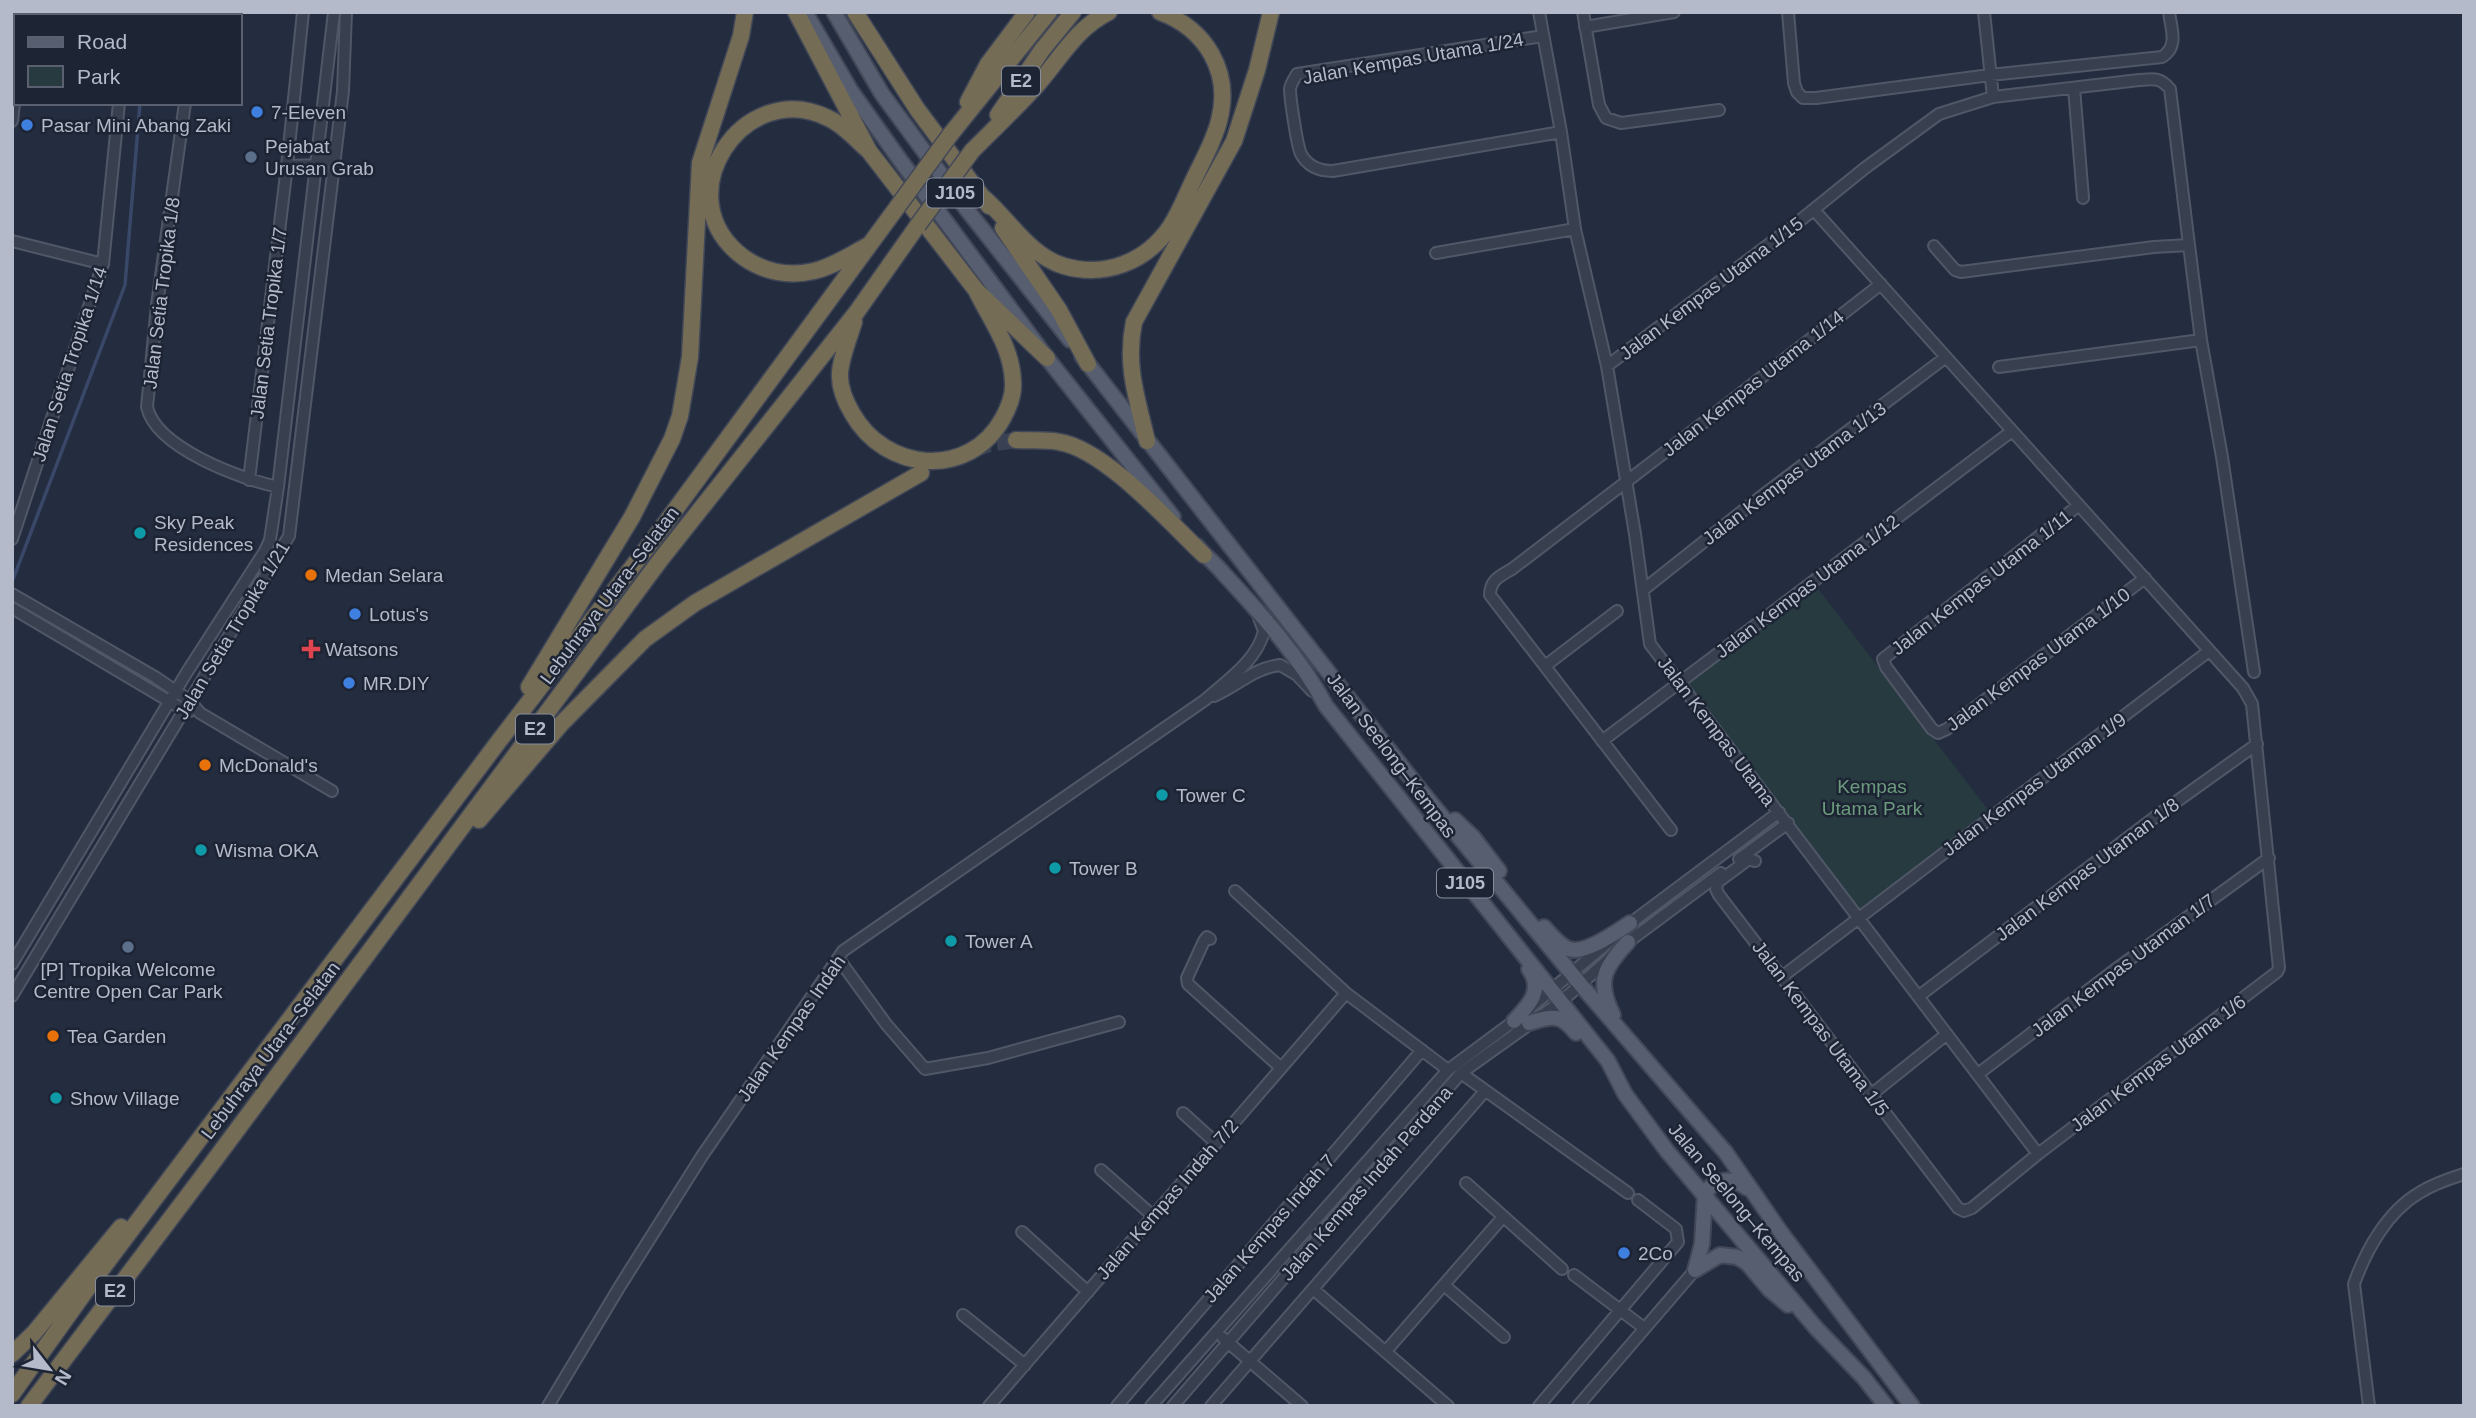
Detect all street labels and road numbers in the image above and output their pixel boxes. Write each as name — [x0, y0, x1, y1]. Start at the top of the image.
street label: Jalan Kempas Utama 1/24 — [1301, 29, 1526, 88]
road number: E2 — [1002, 66, 1040, 96]
road number: J105 — [927, 178, 983, 208]
street label: Jalan Setia Tropika 1/8 — [139, 196, 184, 390]
street label: Jalan Kempas Utama 1/15 — [1616, 213, 1807, 364]
street label: Jalan Setia Tropika 1/7 — [246, 226, 291, 420]
street label: Jalan Setia Tropika 1/14 — [28, 264, 111, 464]
street label: Jalan Kempas Utama 1/14 — [1659, 306, 1848, 461]
street label: Jalan Kempas Utama 1/13 — [1699, 398, 1890, 549]
street label: Lebuhraya Utara–Selatan — [536, 503, 683, 688]
street label: Jalan Kempas Utama 1/11 — [1887, 506, 2075, 659]
street label: Jalan Kempas Utama 1/12 — [1712, 511, 1903, 662]
street label: Jalan Setia Tropika 1/21 — [171, 537, 294, 723]
street label: Jalan Kempas Utama 1/10 — [1943, 584, 2134, 735]
street label: Jalan Kempas Utama — [1654, 652, 1780, 810]
street label: Jalan Seelong–Kempas — [1323, 669, 1460, 842]
street label: Jalan Kempas Utaman 1/9 — [1939, 709, 2130, 860]
road number: E2 — [516, 714, 554, 744]
street label: Jalan Kempas Utaman 1/8 — [1992, 794, 2183, 945]
road number: J105 — [1437, 868, 1493, 898]
street label: Jalan Kempas Utaman 1/7 — [2028, 890, 2219, 1041]
street label: Jalan Kempas Utama 1/5 — [1748, 937, 1893, 1120]
street label: Jalan Kempas Indah — [733, 951, 850, 1105]
street label: Lebuhraya Utara–Selatan — [197, 958, 344, 1143]
street label: Jalan Kempas Utama 1/6 — [2067, 991, 2250, 1136]
street label: Jalan Kempas Indah Perdana — [1276, 1082, 1457, 1285]
street label: Jalan Kempas Indah 7/2 — [1092, 1115, 1243, 1284]
street label: Jalan Seelong–Kempas — [1664, 1119, 1809, 1286]
street label: Jalan Kempas Indah 7 — [1199, 1150, 1339, 1307]
road number: E2 — [96, 1276, 134, 1306]

